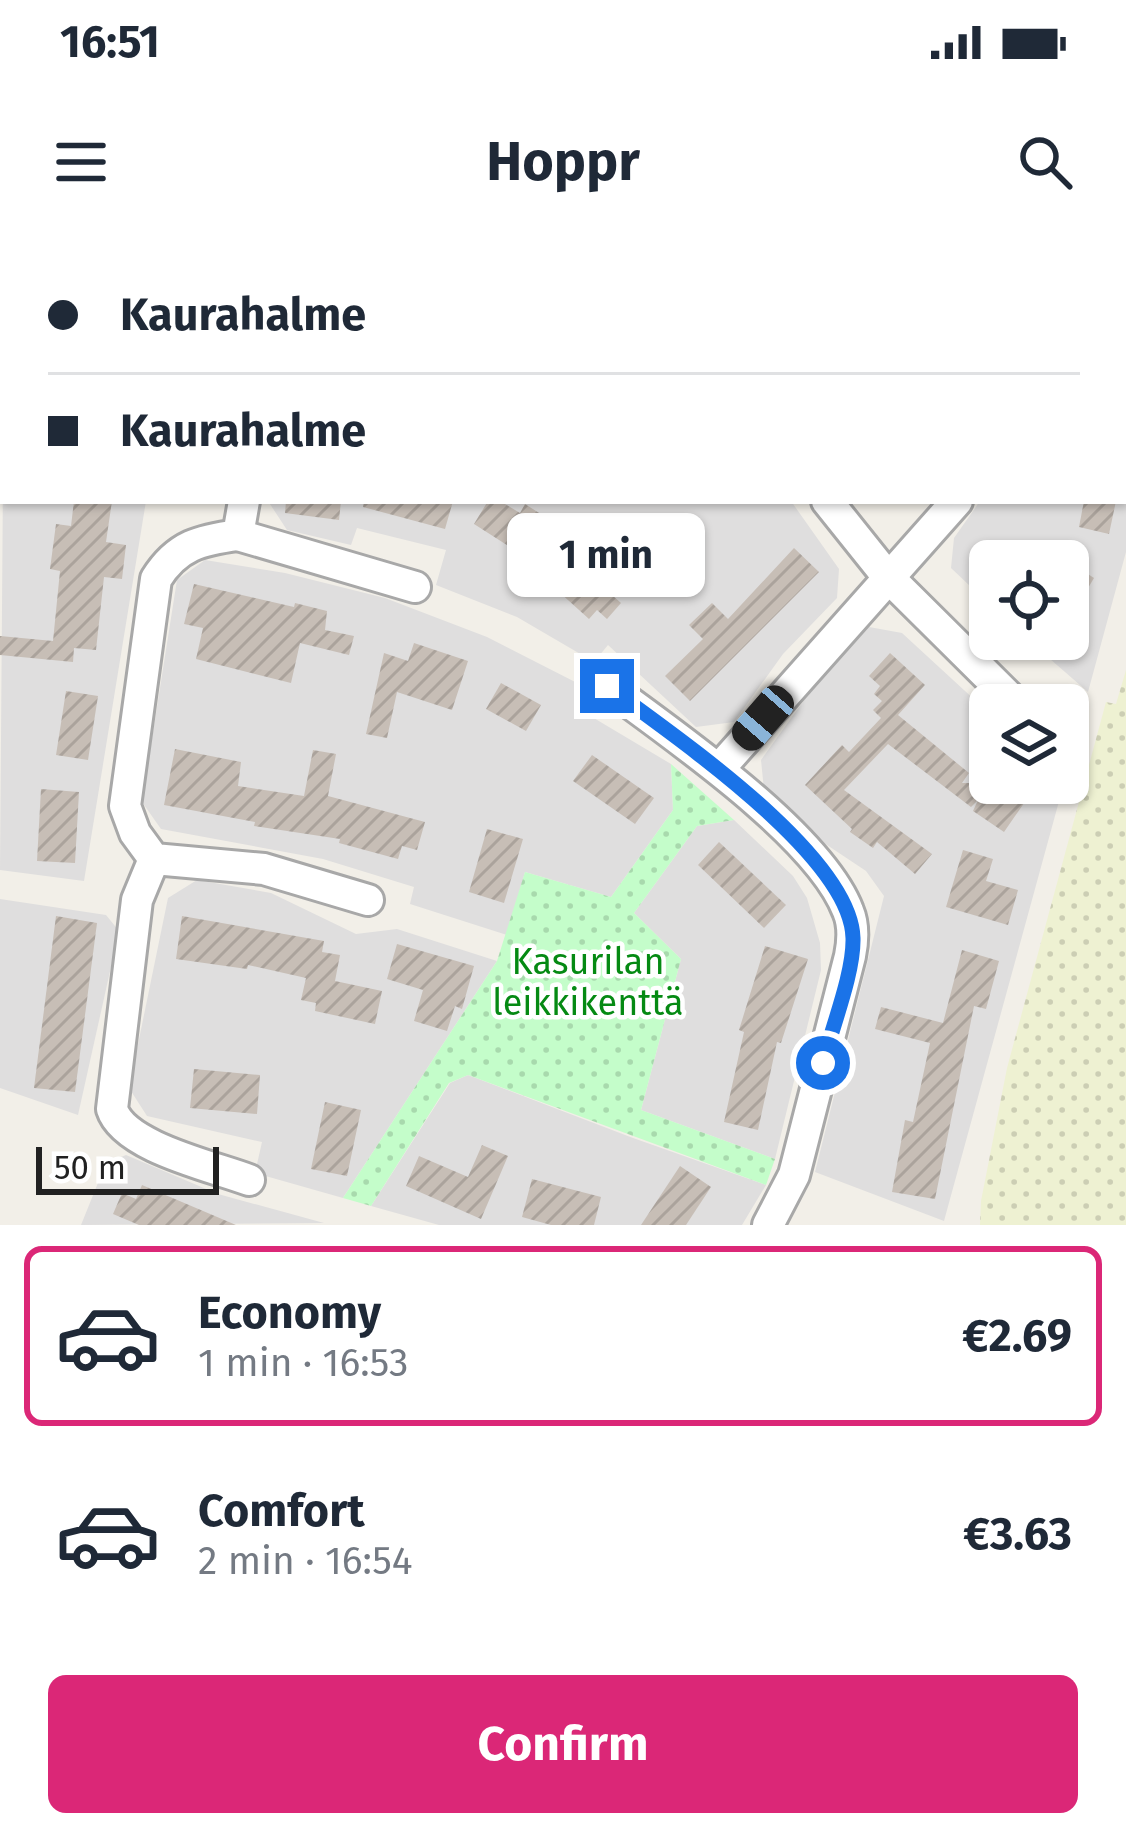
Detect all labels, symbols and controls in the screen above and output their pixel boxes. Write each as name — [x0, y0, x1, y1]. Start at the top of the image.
text: 16:51 — [60, 15, 160, 69]
icon: menu — [48, 129, 114, 195]
icon: search — [1012, 129, 1078, 195]
text: Hoppr — [486, 130, 640, 194]
text: Kaurahalme — [120, 288, 366, 342]
text: Kaurahalme — [120, 404, 366, 458]
callout: 1 min — [508, 512, 706, 596]
text: 1 min — [559, 532, 653, 578]
map controls — [969, 540, 1089, 804]
button: locate — [969, 540, 1089, 660]
route end — [580, 659, 634, 713]
car — [726, 679, 800, 757]
button: layers — [969, 684, 1089, 804]
park label: Kasurilan leikkikenttä — [492, 940, 684, 1025]
route start — [796, 1036, 850, 1090]
scale bar — [36, 1141, 219, 1194]
text: 50 m — [54, 1148, 126, 1188]
icon: car — [54, 1282, 162, 1390]
text: Economy — [198, 1286, 381, 1340]
text: €2.69 — [962, 1309, 1072, 1363]
text: 1 min · 16:53 — [198, 1340, 408, 1386]
icon: car — [54, 1480, 162, 1588]
text: Comfort — [198, 1484, 365, 1538]
text: €3.63 — [963, 1507, 1072, 1561]
text: 2 min · 16:54 — [198, 1538, 412, 1584]
button: Confirm — [48, 1675, 1078, 1813]

